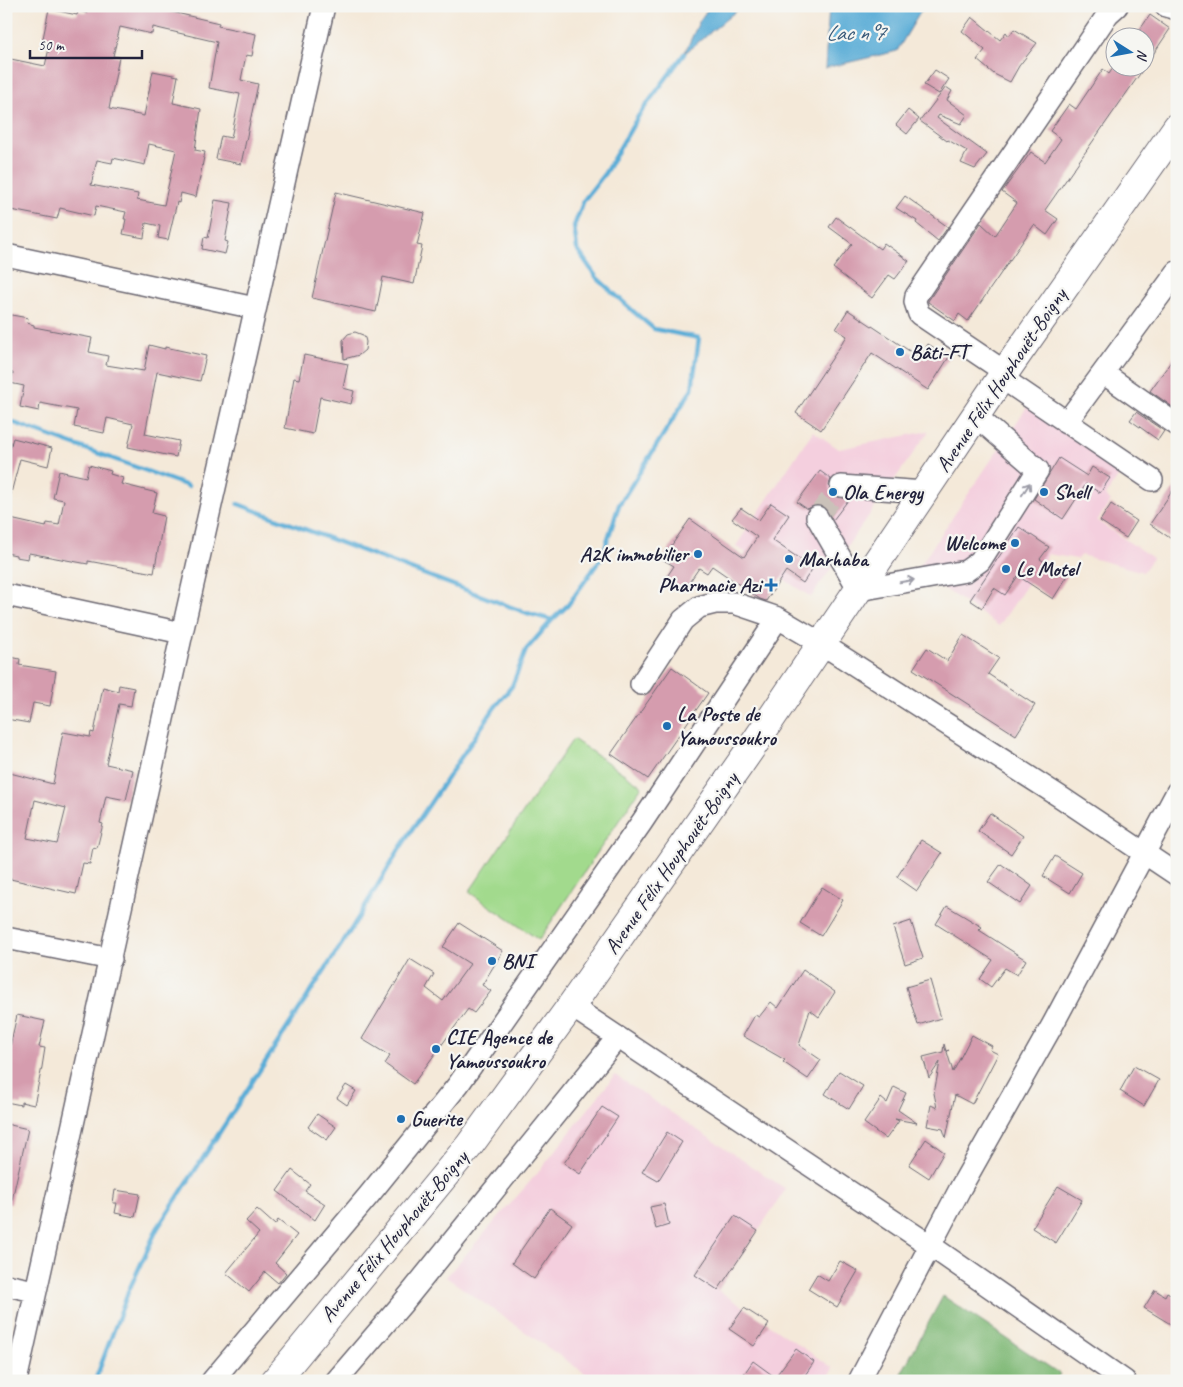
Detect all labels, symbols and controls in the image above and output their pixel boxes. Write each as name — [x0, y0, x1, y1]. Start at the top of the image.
water label: Lac n°7 — [826, 19, 888, 47]
scale bar — [30, 28, 142, 60]
north arrow — [1106, 28, 1156, 78]
text: 50 m — [38, 36, 65, 55]
text: N — [1133, 49, 1151, 63]
street label: Avenue Félix Houphouët-Boigny — [930, 282, 1073, 477]
place label: Bâti-FT — [910, 339, 973, 365]
marker: Bâti-FT — [894, 346, 906, 358]
place label: Ola Energy — [843, 479, 925, 506]
place label: Shell — [1054, 479, 1093, 505]
one-way arrow — [1021, 482, 1031, 496]
marker: Ola Energy — [827, 486, 839, 498]
marker: Shell — [1038, 486, 1050, 498]
place label: Welcome — [945, 530, 1007, 556]
marker: Welcome — [1009, 537, 1021, 549]
place label: A2K immobilier — [580, 541, 690, 567]
place label: Marhaba — [799, 546, 870, 572]
marker: A2K immobilier — [692, 548, 704, 560]
marker: Marhaba — [783, 553, 795, 565]
place label: Le Motel — [1016, 556, 1082, 582]
marker: Le Motel — [1000, 563, 1012, 575]
place label: Pharmacie Azi — [658, 572, 764, 598]
one-way arrow — [898, 576, 914, 586]
marker: Pharmacie Azi — [765, 579, 777, 591]
place label: La Poste de Yamoussoukro — [677, 701, 777, 751]
marker: La Poste de Yamoussoukro — [661, 720, 673, 732]
street label: Avenue Félix Houphouët-Boigny — [598, 765, 745, 959]
place label: BNI — [502, 948, 538, 974]
marker: BNI — [486, 955, 498, 967]
place label: CIE Agence de Yamoussoukro — [446, 1024, 554, 1074]
marker: CIE Agence de Yamoussoukro — [430, 1043, 442, 1055]
place label: Guerite — [411, 1106, 464, 1132]
marker: Guerite — [395, 1113, 407, 1125]
street label: Avenue Félix Houphouët-Boigny — [315, 1143, 475, 1327]

